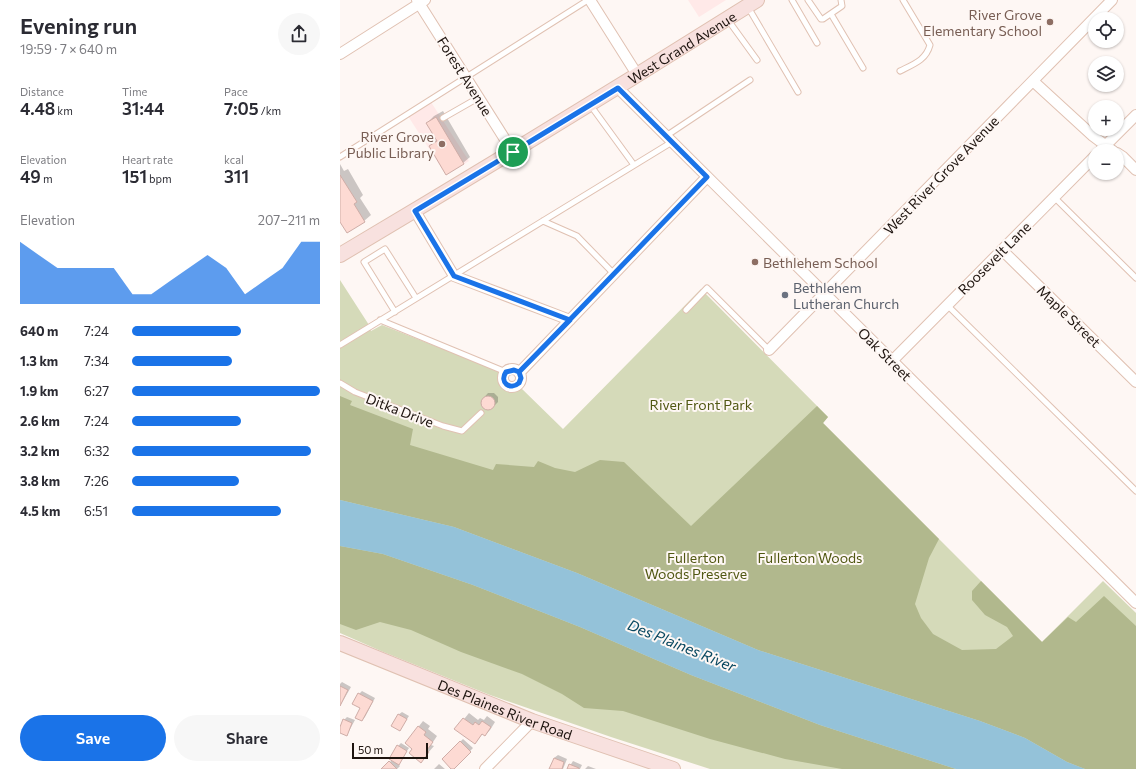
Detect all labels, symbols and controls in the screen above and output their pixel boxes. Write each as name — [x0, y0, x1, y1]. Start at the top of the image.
place label: River Grove Elementary School — [923, 6, 1042, 39]
street label: West Grand Avenue — [625, 7, 739, 87]
text: Evening run — [20, 12, 137, 39]
map controls — [1088, 12, 1124, 180]
button: locate — [1088, 12, 1124, 48]
button: share — [278, 13, 320, 55]
marker: River Grove Elementary School — [1045, 17, 1055, 27]
street label: Forest Avenue — [434, 33, 496, 119]
text: 19:59 · 7 × 640 m — [20, 41, 117, 57]
button: layers — [1088, 56, 1124, 92]
text: Distance — [20, 85, 64, 98]
text: Time — [122, 85, 147, 98]
text: Pace — [224, 85, 248, 98]
text: 4.48 — [20, 98, 55, 119]
text: 31:44 — [122, 98, 164, 119]
text: 7:05 — [224, 98, 259, 119]
button: + — [1088, 100, 1124, 136]
text: km — [55, 104, 73, 117]
text: /km — [259, 104, 281, 117]
street label: West River Grove Avenue — [880, 112, 1002, 238]
place label: River Grove Public Library — [347, 128, 434, 161]
pin — [496, 135, 530, 169]
marker: River Grove Public Library — [437, 139, 447, 149]
icon: arrive — [502, 141, 524, 163]
button: − — [1088, 144, 1124, 180]
text: Elevation — [20, 153, 66, 166]
text: Heart rate — [122, 153, 173, 166]
text: kcal — [224, 153, 244, 166]
text: 49 — [20, 166, 41, 187]
text: 151 — [122, 166, 147, 187]
text: 311 — [224, 166, 249, 187]
text: m — [41, 172, 53, 185]
text: bpm — [147, 172, 172, 185]
text: Elevation — [20, 212, 75, 228]
text: 207–211 m — [258, 212, 320, 228]
street label: Roosevelt Lane — [954, 218, 1034, 298]
place label: Bethlehem School — [763, 254, 878, 271]
marker: Bethlehem School — [750, 257, 760, 267]
place label: Bethlehem Lutheran Church — [793, 279, 899, 312]
street label: Maple Street — [1034, 281, 1105, 351]
marker: Bethlehem Lutheran Church — [780, 290, 790, 300]
text: 640 m — [20, 323, 58, 339]
text: 7:24 — [84, 323, 109, 339]
street label: Oak Street — [855, 324, 915, 384]
text: 1.3 km — [20, 353, 58, 369]
text: 7:34 — [84, 353, 109, 369]
text: 1.9 km — [20, 383, 58, 399]
text: 6:27 — [84, 383, 109, 399]
street label: Ditka Drive — [364, 389, 436, 431]
park label: River Front Park — [650, 396, 753, 413]
text: 2.6 km — [20, 413, 60, 429]
text: 7:24 — [84, 413, 109, 429]
text: 3.2 km — [20, 443, 60, 459]
text: 6:32 — [84, 443, 110, 459]
text: 3.8 km — [20, 473, 60, 489]
text: 7:26 — [84, 473, 109, 489]
text: 4.5 km — [20, 503, 60, 519]
text: 6:51 — [84, 503, 108, 519]
park label: Fullerton Woods Preserve — [645, 549, 747, 582]
park label: Fullerton Woods — [758, 549, 862, 566]
water label: Des Plaines River — [625, 615, 740, 675]
street label: Des Plaines River Road — [436, 675, 575, 743]
button: Save — [20, 715, 166, 761]
button: Share — [174, 715, 320, 761]
scale bar — [352, 741, 428, 760]
text: 50 m — [358, 743, 383, 756]

